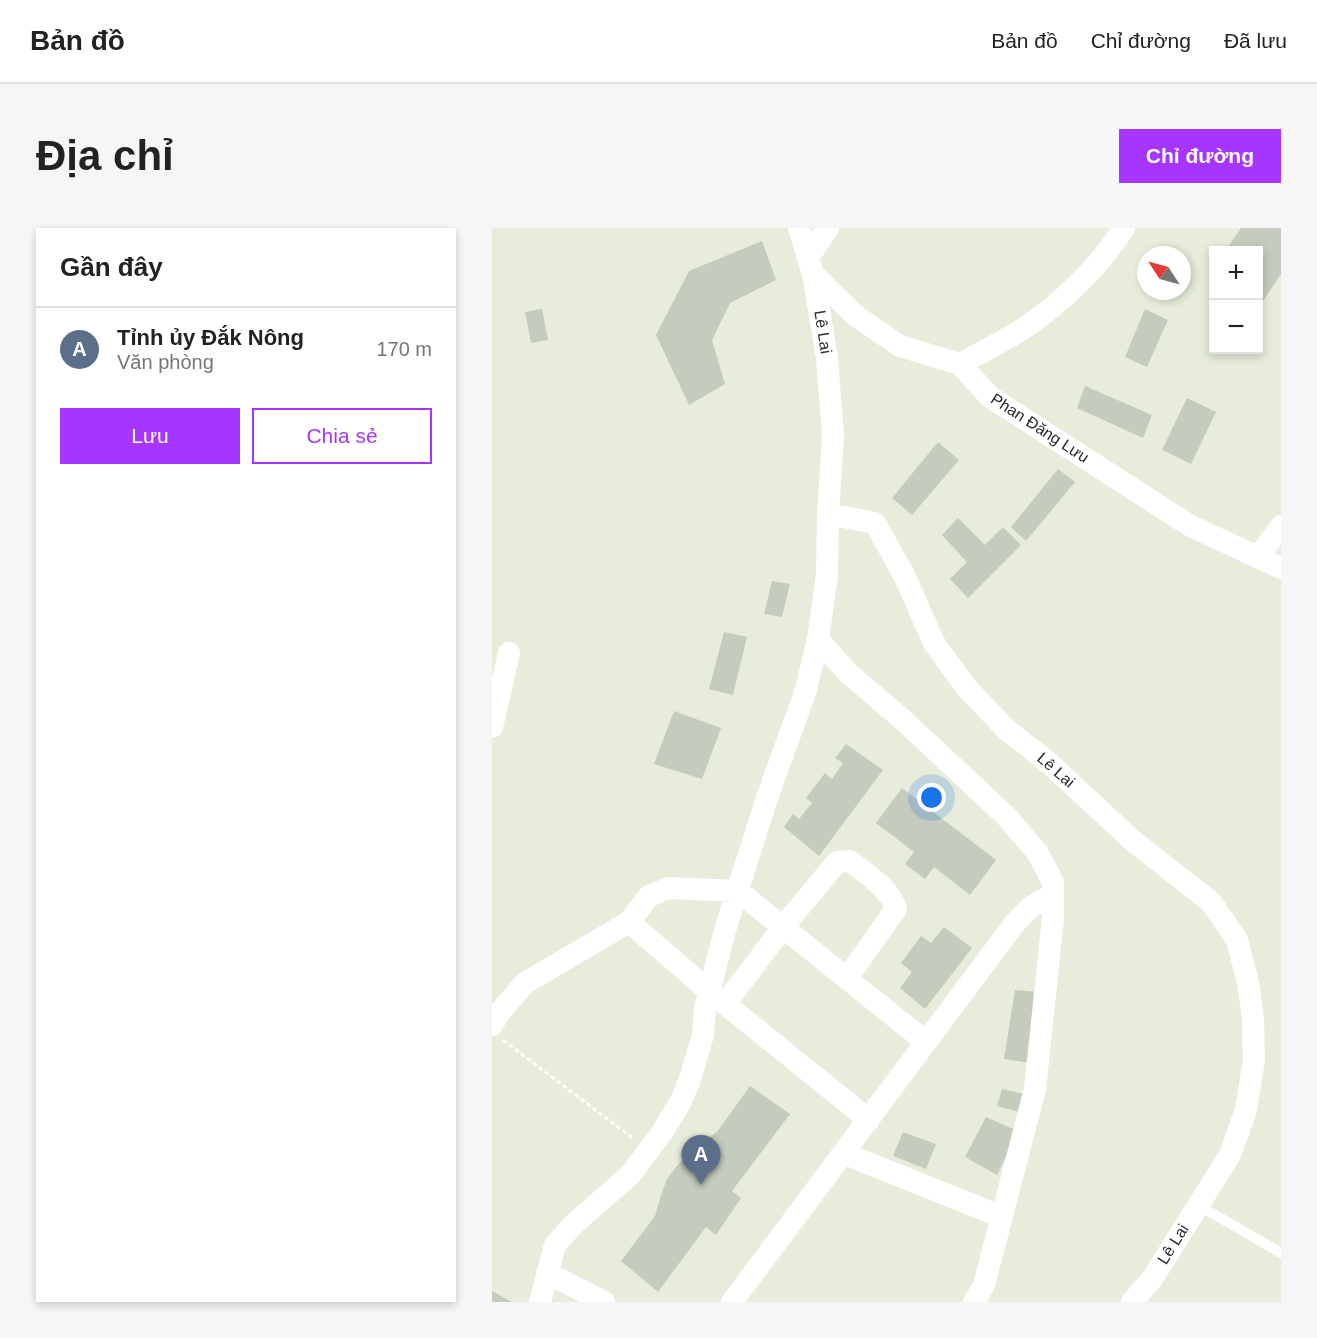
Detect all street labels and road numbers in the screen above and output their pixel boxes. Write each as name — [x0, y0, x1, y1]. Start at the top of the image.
street label: Lê Lai — [811, 309, 835, 355]
street label: Phan Đăng Lưu — [988, 390, 1092, 466]
street label: Lê Lai — [1034, 749, 1078, 791]
street label: Lê Lai — [1154, 1221, 1192, 1267]

